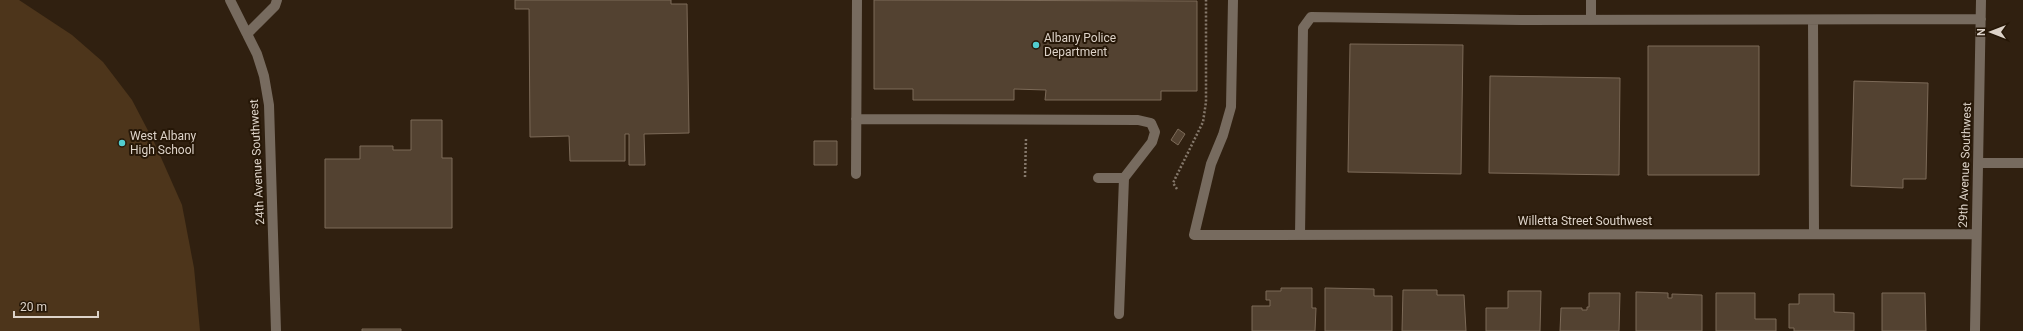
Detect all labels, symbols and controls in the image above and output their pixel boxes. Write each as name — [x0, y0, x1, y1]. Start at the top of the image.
north arrow — [1971, 12, 2011, 52]
text: N — [1975, 28, 1988, 36]
place label: Albany Police Department — [1044, 31, 1116, 59]
marker: Albany Police Department — [1031, 40, 1041, 50]
street label: 24th Avenue Southwest — [247, 99, 267, 225]
street label: 29th Avenue Southwest — [1956, 102, 1974, 228]
place label: West Albany High School — [130, 129, 197, 157]
marker: West Albany High School — [117, 138, 127, 148]
street label: Willetta Street Southwest — [1518, 214, 1652, 228]
scale bar — [14, 293, 98, 319]
text: 20 m — [20, 300, 47, 314]

